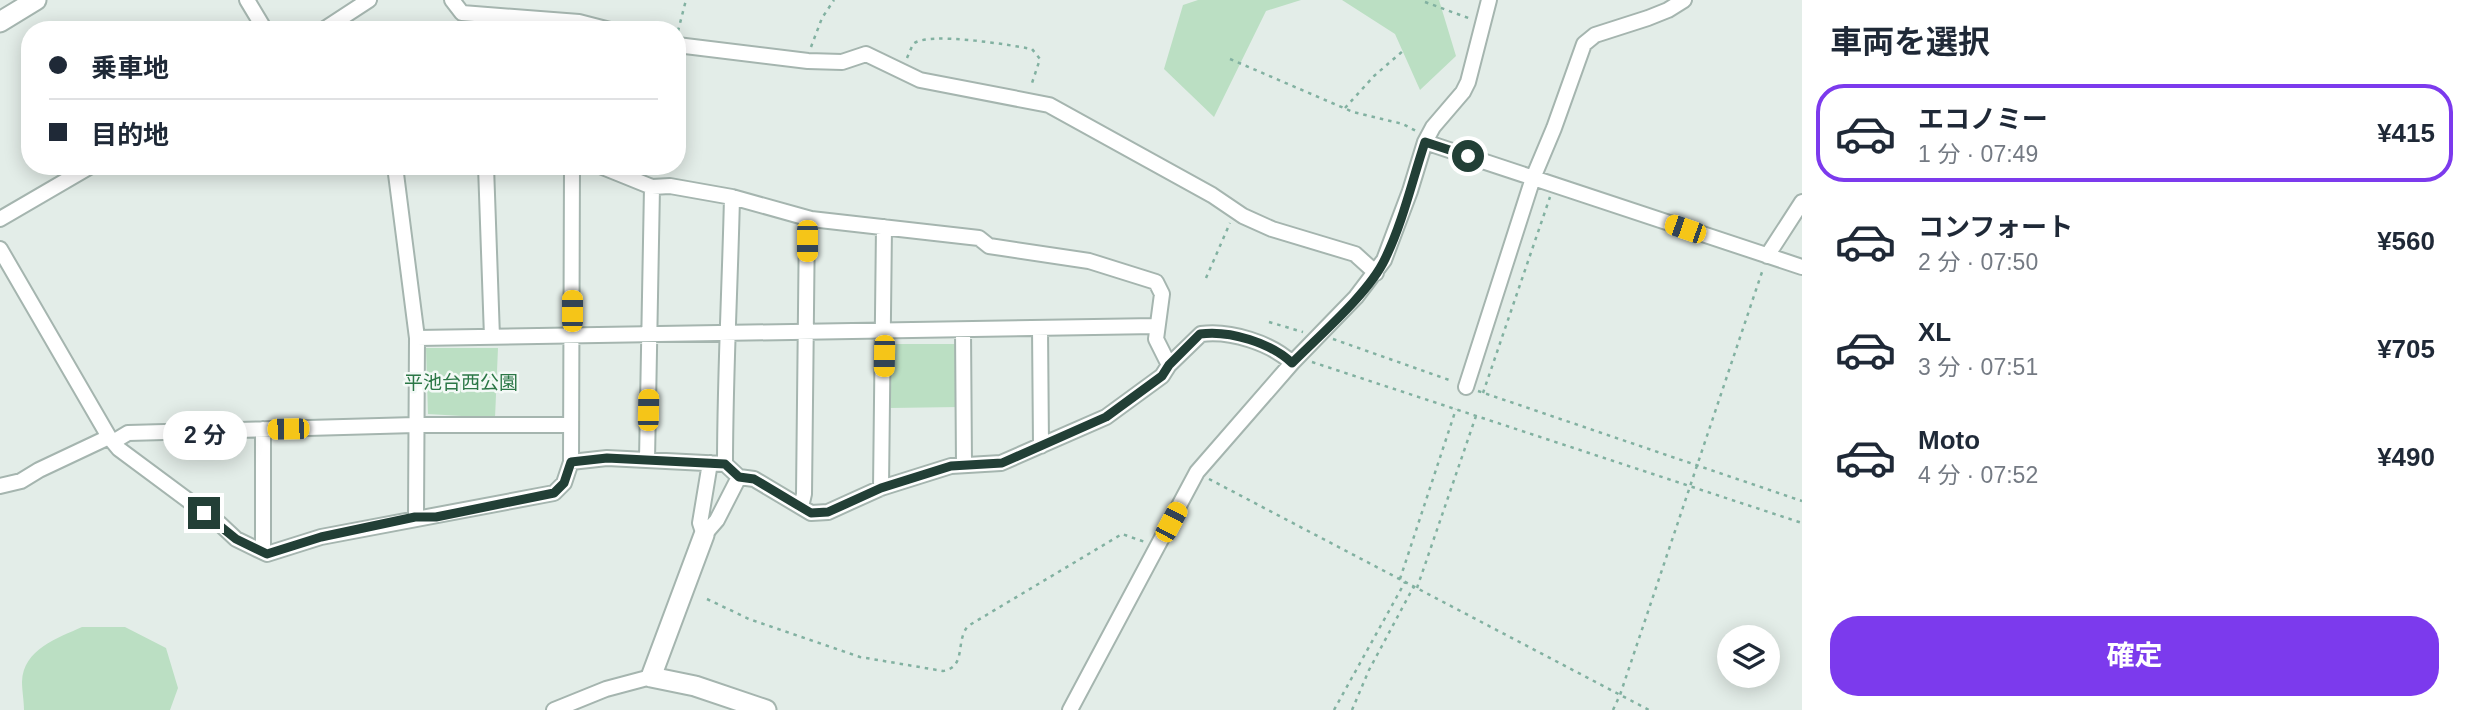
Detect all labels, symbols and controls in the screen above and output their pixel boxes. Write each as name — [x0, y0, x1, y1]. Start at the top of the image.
text: 車両を選択 — [1830, 24, 1990, 60]
text: 乗車地 — [91, 53, 169, 83]
icon: car — [1834, 102, 1897, 165]
text: エコノミー — [1918, 104, 2048, 134]
text: ¥415 — [2377, 118, 2435, 148]
text: 目的地 — [91, 120, 169, 150]
route start — [1452, 140, 1484, 172]
text: 1 分 · 07:49 — [1918, 141, 2038, 167]
icon: car — [1834, 210, 1897, 273]
car — [1662, 212, 1709, 246]
text: コンフォート — [1918, 212, 2073, 242]
car — [797, 220, 818, 262]
text: ¥560 — [2377, 226, 2435, 256]
text: 2 分 · 07:50 — [1918, 249, 2038, 275]
car — [562, 290, 583, 332]
text: XL — [1918, 317, 1951, 347]
icon: car — [1834, 318, 1897, 381]
text: ¥705 — [2377, 334, 2435, 364]
car — [874, 335, 895, 377]
text: 3 分 · 07:51 — [1918, 354, 2038, 380]
park label: 平池台西公園 — [404, 372, 518, 393]
car — [638, 389, 659, 431]
callout: 2 分 — [162, 412, 246, 461]
car — [267, 418, 310, 440]
text: 2 分 — [184, 422, 226, 448]
text: Moto — [1918, 425, 1980, 455]
icon: car — [1834, 426, 1897, 489]
text: ¥490 — [2377, 442, 2435, 472]
text: 4 分 · 07:52 — [1918, 462, 2038, 488]
route end — [188, 497, 220, 529]
car — [1152, 499, 1191, 545]
button: 確定 — [1830, 616, 2439, 696]
map controls — [1717, 625, 1780, 688]
button: layers — [1717, 625, 1780, 688]

